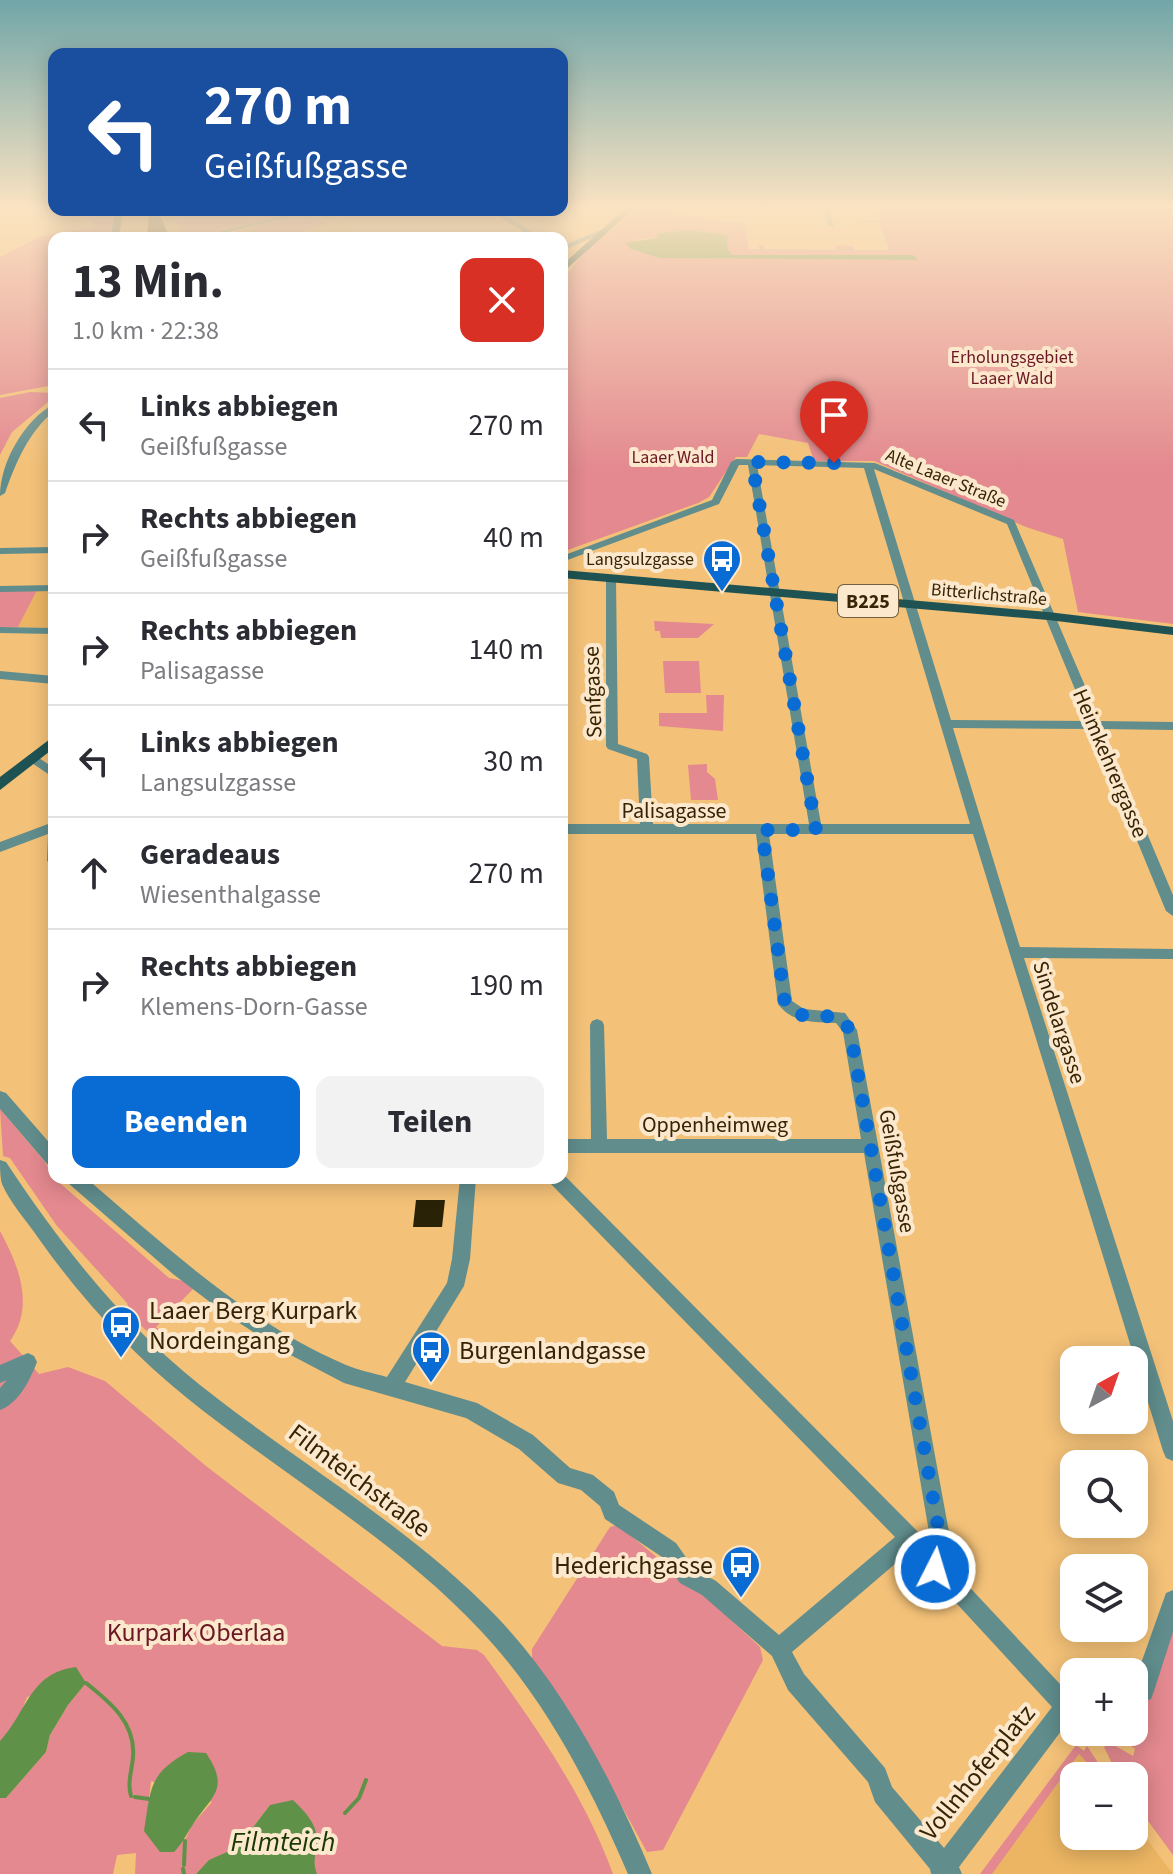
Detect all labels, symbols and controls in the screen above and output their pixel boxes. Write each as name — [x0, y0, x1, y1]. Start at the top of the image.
text: 270 m — [204, 67, 352, 146]
icon: left — [72, 80, 176, 184]
text: Geißfußgasse — [204, 141, 408, 192]
text: 13 Min. — [72, 248, 224, 316]
button: close — [460, 258, 544, 342]
text: 1.0 km · 22:38 — [72, 312, 219, 349]
park label: Erholungsgebiet Laaer Wald — [950, 345, 1074, 391]
pin — [800, 381, 868, 463]
text: Links abbiegen — [140, 385, 339, 428]
icon: arrive — [812, 393, 856, 437]
icon: left — [72, 403, 116, 447]
text: 270 m — [468, 404, 544, 447]
text: Geißfußgasse — [140, 428, 287, 465]
street label: Alte Laaer Straße — [882, 443, 1010, 514]
park label: Laaer Wald — [631, 445, 715, 470]
text: Rechts abbiegen — [140, 497, 357, 540]
icon: right — [72, 515, 116, 559]
text: 40 m — [483, 516, 544, 559]
bus stop icon: Langsulzgasse — [701, 538, 743, 593]
text: Geißfußgasse — [140, 540, 287, 577]
place label: Langsulzgasse — [586, 547, 694, 572]
street label: Bitterlichstraße — [930, 577, 1048, 612]
road number: B225 — [838, 585, 898, 617]
text: Rechts abbiegen — [140, 609, 357, 652]
icon: right — [72, 627, 116, 671]
text: 140 m — [468, 628, 544, 671]
street label: Senfgasse — [575, 645, 611, 738]
text: Palisagasse — [140, 652, 264, 689]
street label: Heimkehrergasse — [1064, 684, 1156, 843]
text: Links abbiegen — [140, 721, 339, 764]
icon: left — [72, 739, 116, 783]
text: 30 m — [483, 740, 544, 783]
text: Langsulzgasse — [140, 764, 296, 801]
street label: Palisagasse — [621, 795, 727, 827]
text: Geradeaus — [140, 833, 280, 876]
icon: ahead — [72, 851, 116, 895]
text: 270 m — [468, 852, 544, 895]
text: Wiesenthalgasse — [140, 876, 321, 913]
text: Rechts abbiegen — [140, 945, 357, 988]
street label: Sindelargasse — [1024, 957, 1094, 1088]
icon: right — [72, 963, 116, 1007]
text: 190 m — [468, 964, 544, 1007]
text: Klemens-Dorn-Gasse — [140, 988, 368, 1025]
button: Beenden — [72, 1076, 300, 1168]
button: Teilen — [316, 1076, 544, 1168]
street label: Geißfußgasse — [870, 1107, 924, 1235]
street label: Oppenheimweg — [642, 1109, 788, 1141]
place label: Laaer Berg Kurpark Nordeingang — [149, 1292, 357, 1359]
bus stop icon: Laaer Berg Kurpark Nordeingang — [100, 1304, 142, 1359]
bus stop icon: Burgenlandgasse — [410, 1329, 452, 1384]
place label: Burgenlandgasse — [459, 1332, 646, 1369]
north arrow — [1060, 1346, 1148, 1434]
map controls — [1060, 1346, 1148, 1850]
street label: Filmteichstraße — [281, 1415, 439, 1546]
button: search — [1060, 1450, 1148, 1538]
position arrow — [893, 1527, 977, 1611]
bus stop icon: Hederichgasse — [720, 1544, 762, 1599]
place label: Hederichgasse — [554, 1547, 713, 1584]
button: layers — [1060, 1554, 1148, 1642]
park label: Kurpark Oberlaa — [107, 1614, 285, 1651]
button: + — [1060, 1658, 1148, 1746]
street label: Vollnhoferplatz — [911, 1696, 1044, 1848]
button: − — [1060, 1762, 1148, 1850]
water label: Filmteich — [231, 1822, 335, 1862]

